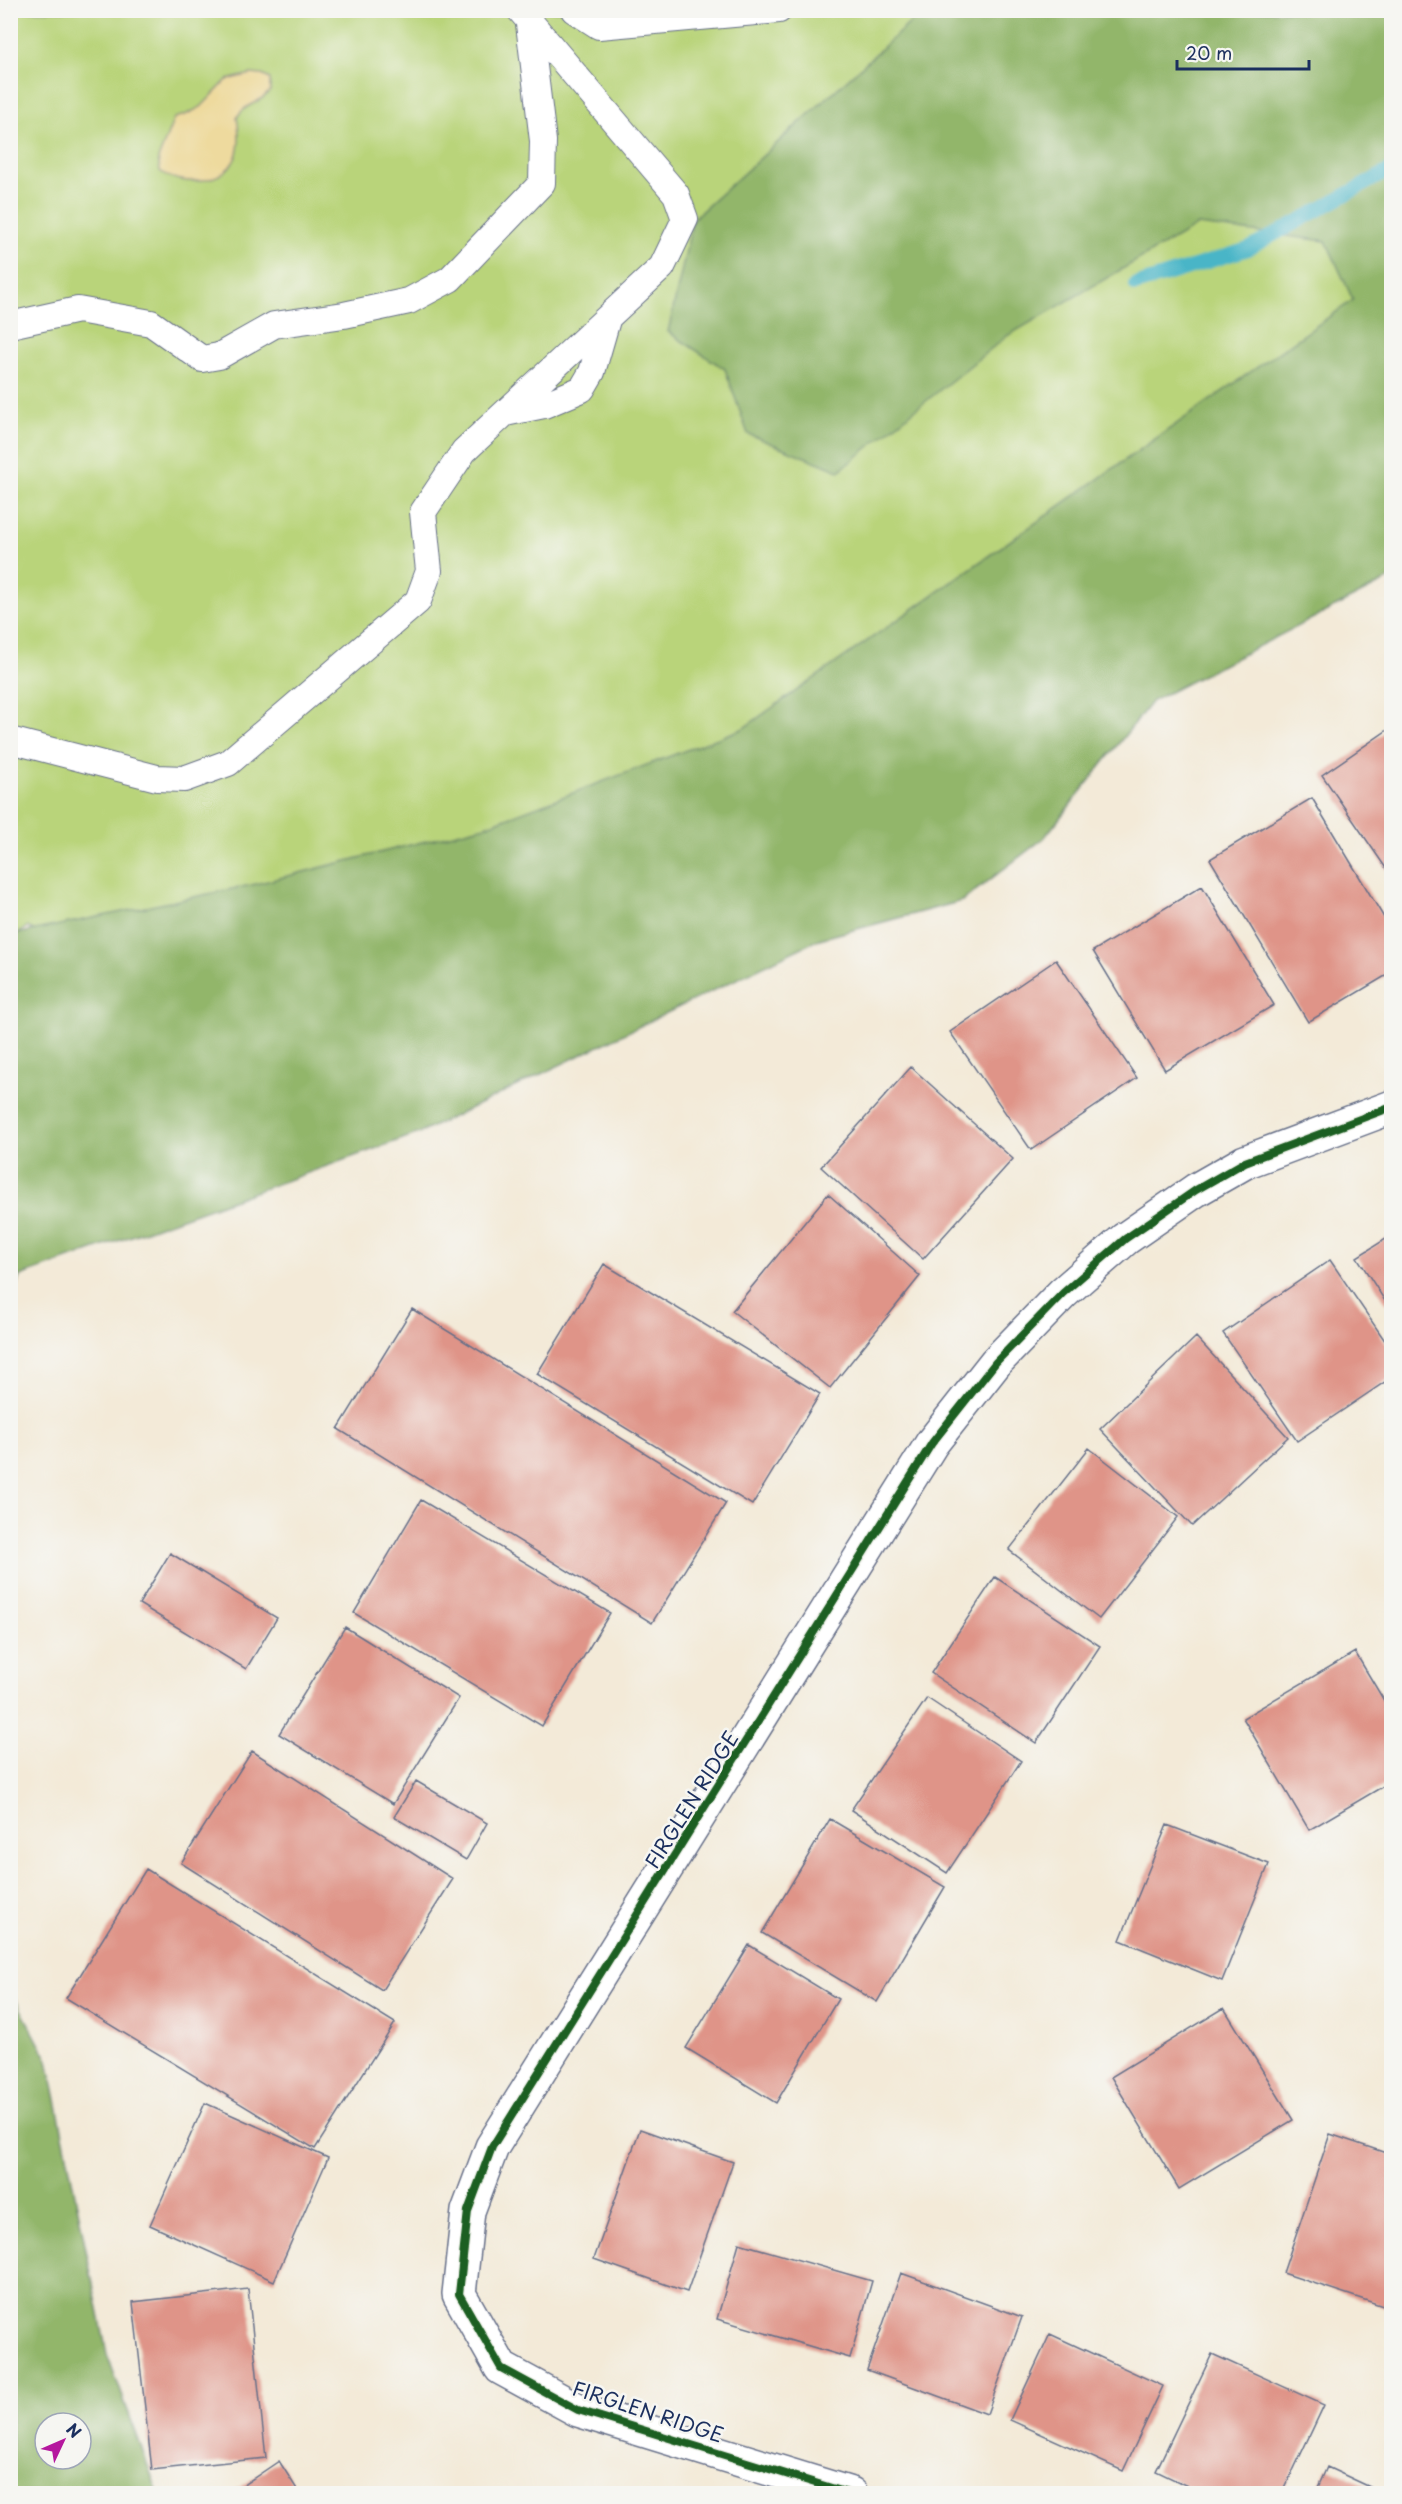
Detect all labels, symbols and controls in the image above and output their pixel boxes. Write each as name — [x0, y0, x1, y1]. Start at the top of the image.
scale bar — [1177, 33, 1309, 71]
text: 20 m — [1186, 39, 1232, 66]
street label: FIRGLEN RIDGE — [637, 1725, 746, 1874]
street label: FIRGLEN RIDGE — [569, 2373, 728, 2450]
north arrow — [33, 2411, 93, 2471]
text: N — [61, 2417, 88, 2443]

